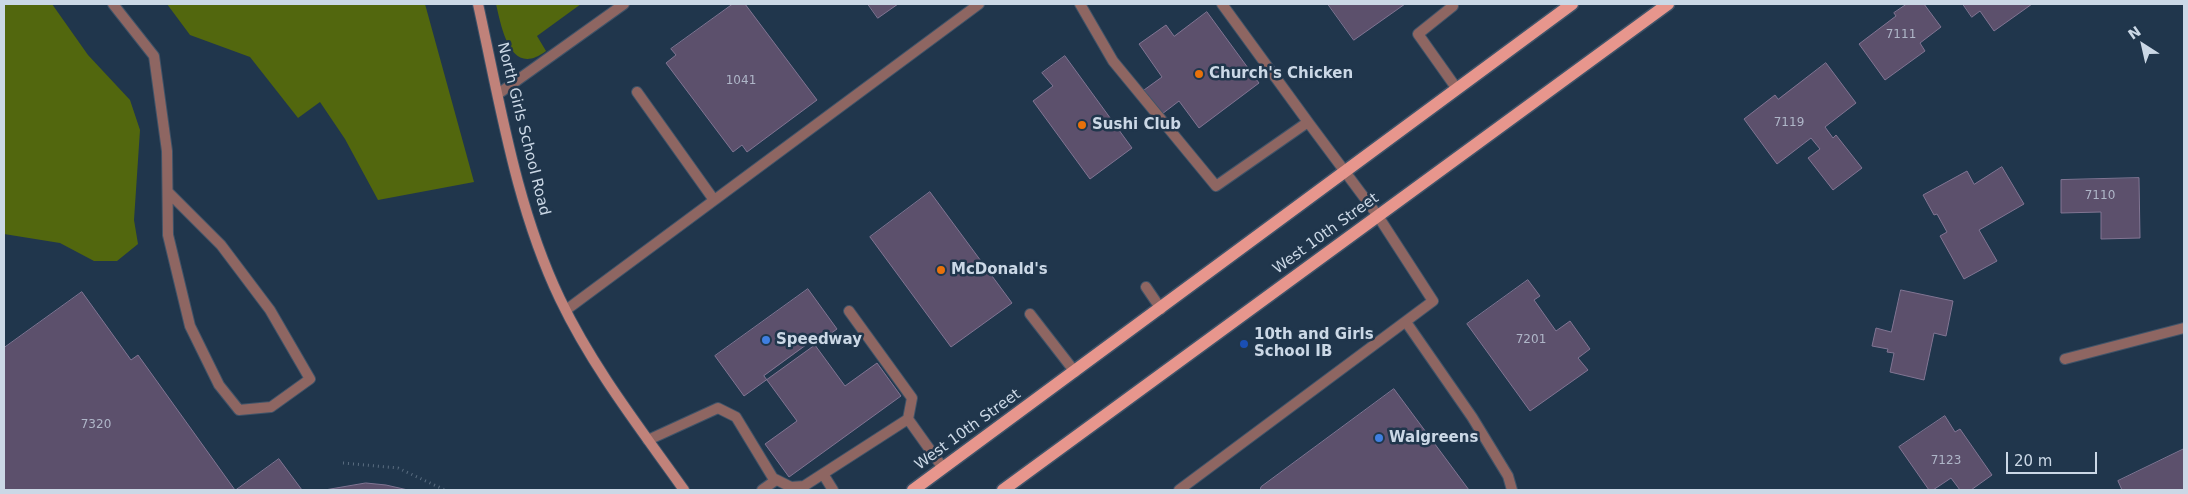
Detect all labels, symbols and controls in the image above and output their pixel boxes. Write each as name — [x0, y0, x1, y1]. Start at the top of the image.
north arrow — [2118, 20, 2168, 70]
text: N — [2125, 23, 2144, 43]
house number: 7111 — [1886, 28, 1916, 42]
street label: North Girls School Road — [493, 41, 553, 217]
place label: Church's Chicken — [1209, 65, 1353, 83]
marker: Church's Chicken — [1193, 68, 1205, 80]
house number: 1041 — [726, 74, 756, 88]
place label: Sushi Club — [1092, 116, 1181, 134]
house number: 7119 — [1774, 116, 1804, 130]
marker: Sushi Club — [1076, 119, 1088, 131]
house number: 7110 — [2085, 189, 2115, 203]
street label: West 10th Street — [1270, 190, 1382, 278]
place label: McDonald's — [951, 261, 1048, 279]
marker: McDonald's — [935, 264, 947, 276]
place label: 10th and Girls School IB — [1254, 326, 1374, 361]
place label: Speedway — [776, 331, 862, 349]
house number: 7201 — [1516, 333, 1546, 347]
marker: Speedway — [760, 334, 772, 346]
marker: 10th and Girls School IB — [1238, 338, 1250, 350]
street label: West 10th Street — [912, 386, 1024, 474]
house number: 7320 — [81, 418, 111, 432]
place label: Walgreens — [1389, 429, 1478, 447]
marker: Walgreens — [1373, 432, 1385, 444]
scale bar — [2008, 442, 2099, 474]
text: 20 m — [2014, 452, 2052, 470]
house number: 7123 — [1931, 454, 1961, 468]

